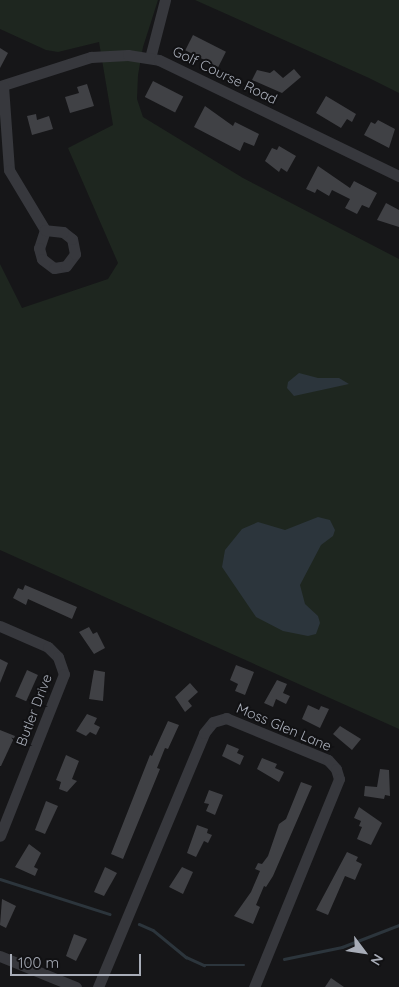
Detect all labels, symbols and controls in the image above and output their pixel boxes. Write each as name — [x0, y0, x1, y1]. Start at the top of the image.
street label: Golf Course Road — [170, 42, 280, 108]
street label: Butler Drive — [13, 672, 55, 748]
street label: Moss Glen Lane — [234, 699, 334, 755]
north arrow — [339, 927, 389, 977]
scale bar — [12, 944, 144, 976]
text: N — [366, 951, 387, 969]
text: 100 m — [18, 953, 59, 972]

